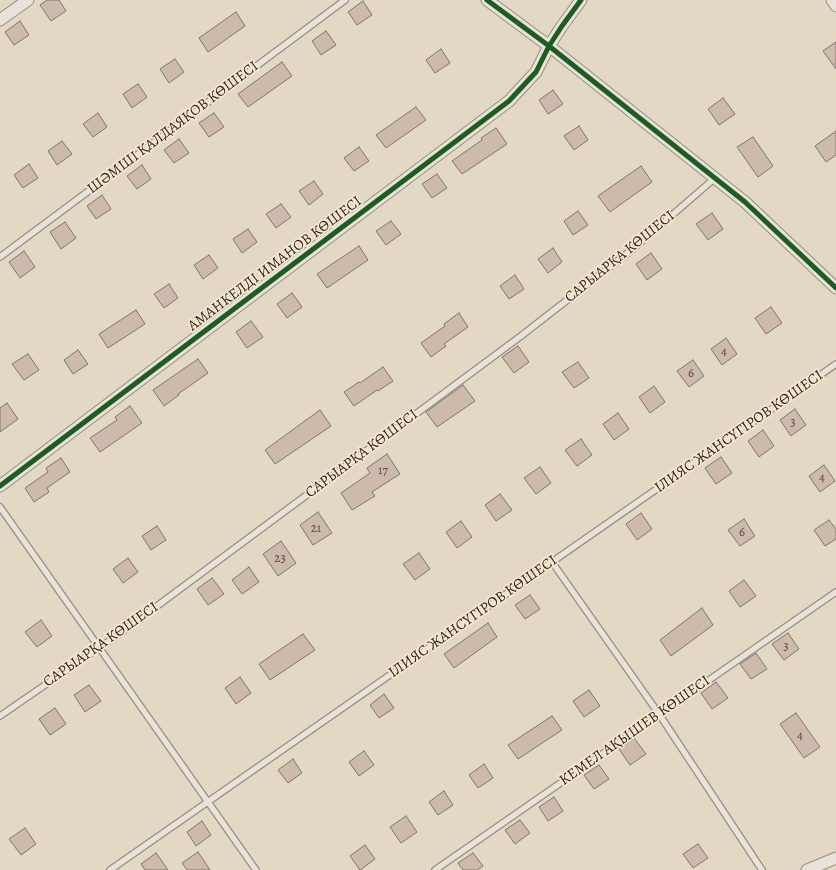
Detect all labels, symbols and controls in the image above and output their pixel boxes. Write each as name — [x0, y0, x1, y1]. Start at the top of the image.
street label: ШӘМШІ ҚАЛДАЯҚОВ КӨШЕСІ — [84, 58, 262, 198]
street label: АМАНКЕЛДІ ИМАНОВ КӨШЕСІ — [184, 193, 366, 335]
street label: САРЫАРҚА КӨШЕСІ — [561, 207, 679, 307]
house number: 4 — [721, 344, 727, 360]
house number: 6 — [688, 366, 694, 382]
street label: ІЛИЯС ЖАНСҮГІРОВ КӨШЕСІ — [651, 367, 827, 497]
street label: САРЫАРҚА КӨШЕСІ — [302, 406, 422, 502]
house number: 3 — [790, 415, 796, 431]
house number: 17 — [378, 463, 388, 479]
house number: 4 — [819, 470, 825, 486]
house number: 21 — [311, 521, 321, 537]
house number: 6 — [739, 525, 745, 541]
house number: 23 — [274, 551, 286, 567]
street label: ІЛИЯС ЖАНСҮГІРОВ КӨШЕСІ — [385, 552, 561, 682]
street label: САРЫАРҚА КӨШЕСІ — [40, 599, 162, 691]
house number: 3 — [783, 639, 789, 655]
street label: КЕМЕЛ АҚЫШЕВ КӨШЕСІ — [556, 672, 714, 790]
house number: 4 — [797, 728, 803, 744]

